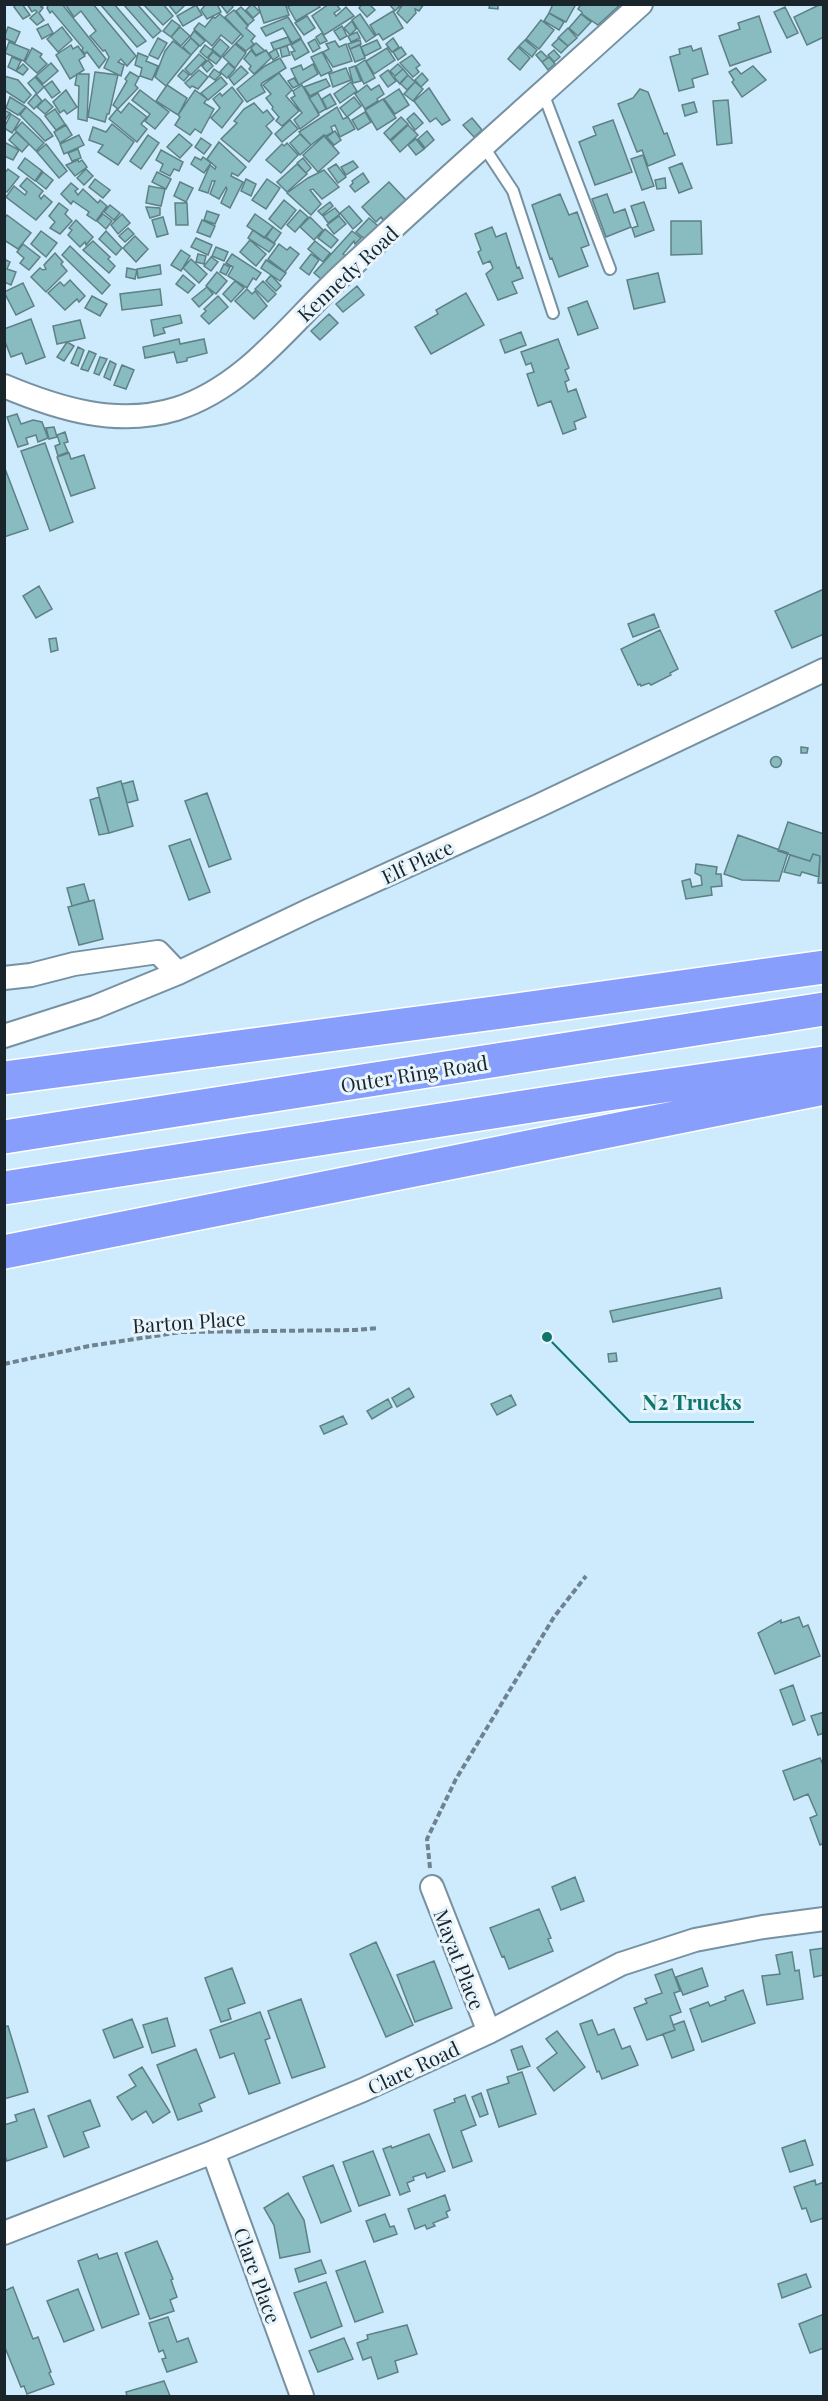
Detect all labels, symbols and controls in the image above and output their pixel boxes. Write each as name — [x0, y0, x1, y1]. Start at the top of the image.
street label: Kennedy Road — [291, 219, 404, 327]
street label: Elf Place — [377, 833, 457, 889]
street label: Outer Ring Road — [338, 1048, 490, 1098]
street label: Barton Place — [132, 1304, 246, 1338]
callout: N2 Trucks — [630, 1383, 754, 1422]
text: N2 Trucks — [642, 1387, 742, 1415]
street label: Mayat Place — [428, 1905, 492, 2013]
street label: Clare Road — [363, 2034, 464, 2100]
street label: Clare Place — [228, 2223, 288, 2327]

